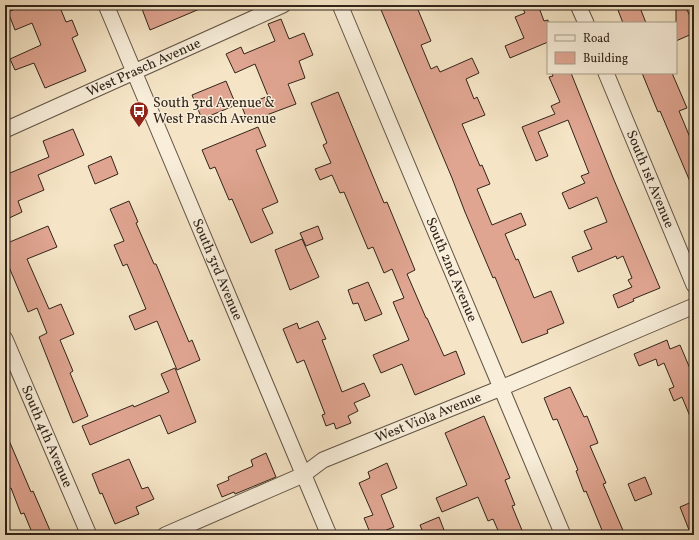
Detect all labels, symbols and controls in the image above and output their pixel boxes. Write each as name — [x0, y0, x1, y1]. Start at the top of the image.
legend — [547, 22, 677, 74]
text: Road — [583, 31, 610, 47]
street label: West Prasch Avenue — [84, 34, 204, 102]
text: Building — [583, 51, 628, 67]
place label: South 3rd Avenue & West Prasch Avenue — [153, 94, 276, 129]
bus stop icon: South 3rd Avenue & West Prasch Avenue — [128, 100, 150, 128]
street label: South 1st Avenue — [621, 127, 679, 231]
street label: South 2nd Avenue — [421, 214, 482, 325]
street label: South 3rd Avenue — [187, 216, 247, 324]
street label: South 4th Avenue — [16, 382, 77, 491]
street label: West Viola Avenue — [372, 387, 485, 447]

